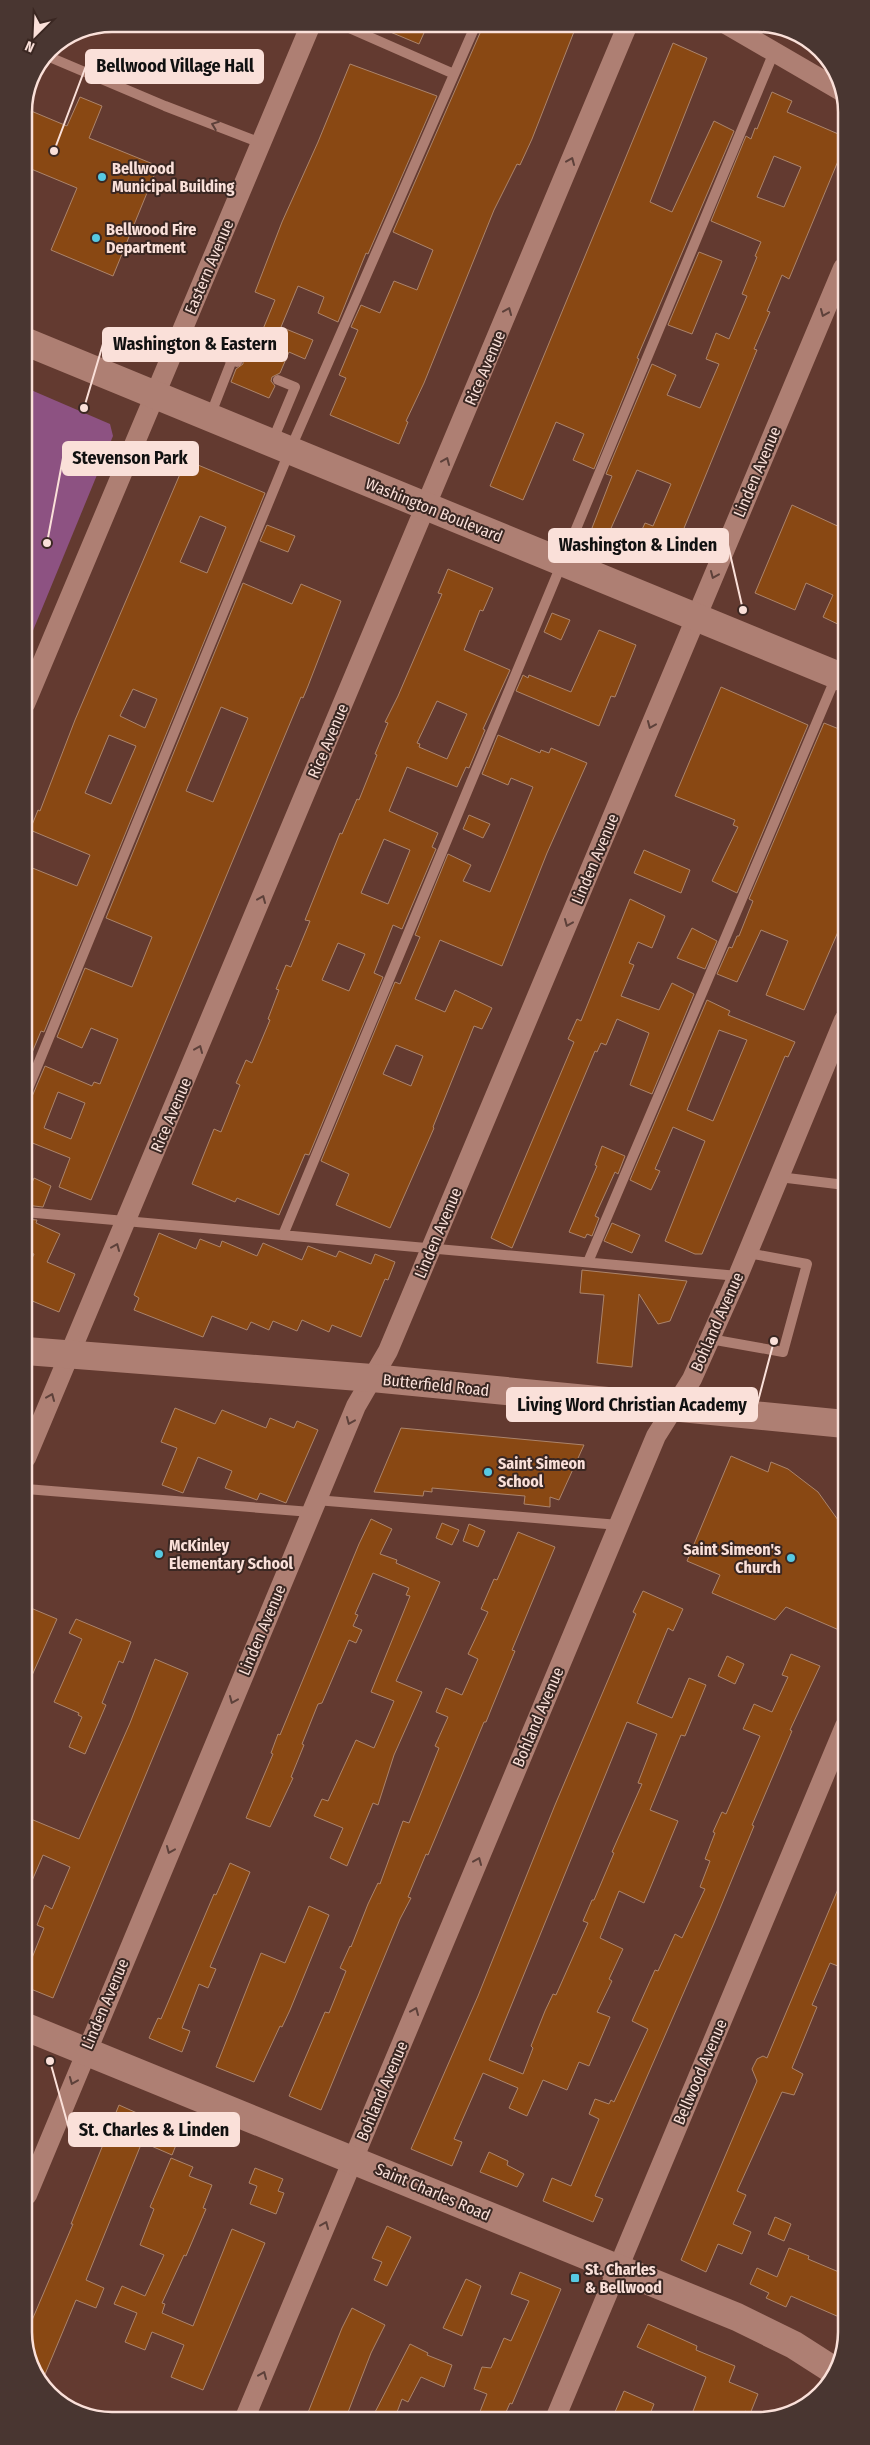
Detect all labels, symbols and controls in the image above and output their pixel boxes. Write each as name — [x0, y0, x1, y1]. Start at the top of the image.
north arrow — [10, 10, 60, 60]
text: N — [23, 37, 37, 56]
callout: Bellwood Village Hall — [86, 50, 263, 83]
text: Bellwood Village Hall — [96, 55, 254, 77]
one-way arrow — [212, 121, 220, 131]
one-way arrow — [564, 157, 575, 166]
place label: Bellwood Municipal Building — [112, 159, 234, 196]
marker: Bellwood Municipal Building — [96, 171, 108, 183]
street label: Eastern Avenue — [181, 217, 237, 317]
place label: Bellwood Fire Department — [106, 220, 196, 257]
marker: Bellwood Fire Department — [90, 232, 102, 244]
one-way arrow — [502, 307, 512, 316]
one-way arrow — [820, 308, 831, 317]
callout: Washington & Eastern — [103, 328, 287, 361]
street label: Rice Avenue — [461, 328, 509, 408]
text: Washington & Eastern — [113, 333, 277, 355]
street label: Linden Avenue — [729, 424, 785, 520]
callout: Stevenson Park — [63, 442, 198, 475]
text: Stevenson Park — [72, 447, 189, 469]
one-way arrow — [439, 457, 450, 466]
street label: Washington Boulevard — [363, 474, 505, 546]
callout: Washington & Linden — [549, 529, 728, 562]
text: Washington & Linden — [559, 534, 717, 556]
one-way arrow — [709, 570, 720, 579]
street label: Rice Avenue — [304, 701, 352, 781]
one-way arrow — [646, 720, 657, 729]
street label: Linden Avenue — [567, 811, 623, 907]
one-way arrow — [256, 895, 266, 904]
one-way arrow — [563, 918, 574, 927]
one-way arrow — [193, 1045, 203, 1054]
street label: Rice Avenue — [147, 1075, 195, 1155]
street label: Linden Avenue — [410, 1185, 466, 1281]
one-way arrow — [109, 1243, 120, 1252]
street label: Bohland Avenue — [687, 1269, 747, 1374]
street label: Butterfield Road — [382, 1370, 490, 1400]
callout: Living Word Christian Academy — [507, 1388, 757, 1421]
one-way arrow — [45, 1393, 56, 1402]
text: Living Word Christian Academy — [517, 1394, 747, 1416]
one-way arrow — [345, 1416, 356, 1425]
place label: Saint Simeon School — [498, 1454, 585, 1491]
marker: Saint Simeon School — [482, 1466, 494, 1478]
place label: McKinley Elementary School — [169, 1536, 294, 1573]
place label: Saint Simeon's Church — [683, 1540, 781, 1577]
marker: McKinley Elementary School — [153, 1548, 165, 1560]
marker: Saint Simeon's Church — [785, 1552, 797, 1564]
street label: Linden Avenue — [234, 1582, 290, 1678]
street label: Bohland Avenue — [508, 1664, 568, 1770]
one-way arrow — [228, 1695, 239, 1704]
one-way arrow — [165, 1845, 176, 1854]
one-way arrow — [471, 1857, 482, 1866]
street label: Linden Avenue — [77, 1956, 133, 2052]
one-way arrow — [409, 2007, 419, 2016]
street label: Bellwood Avenue — [669, 2016, 731, 2128]
street label: Bohland Avenue — [352, 2038, 412, 2144]
one-way arrow — [69, 2076, 80, 2085]
callout: St. Charles & Linden — [69, 2113, 239, 2146]
text: St. Charles & Linden — [79, 2119, 229, 2141]
street label: Saint Charles Road — [373, 2159, 493, 2225]
one-way arrow — [319, 2221, 330, 2230]
place label: St. Charles & Bellwood — [585, 2260, 662, 2297]
marker: St. Charles & Bellwood — [569, 2272, 581, 2284]
one-way arrow — [257, 2372, 267, 2380]

